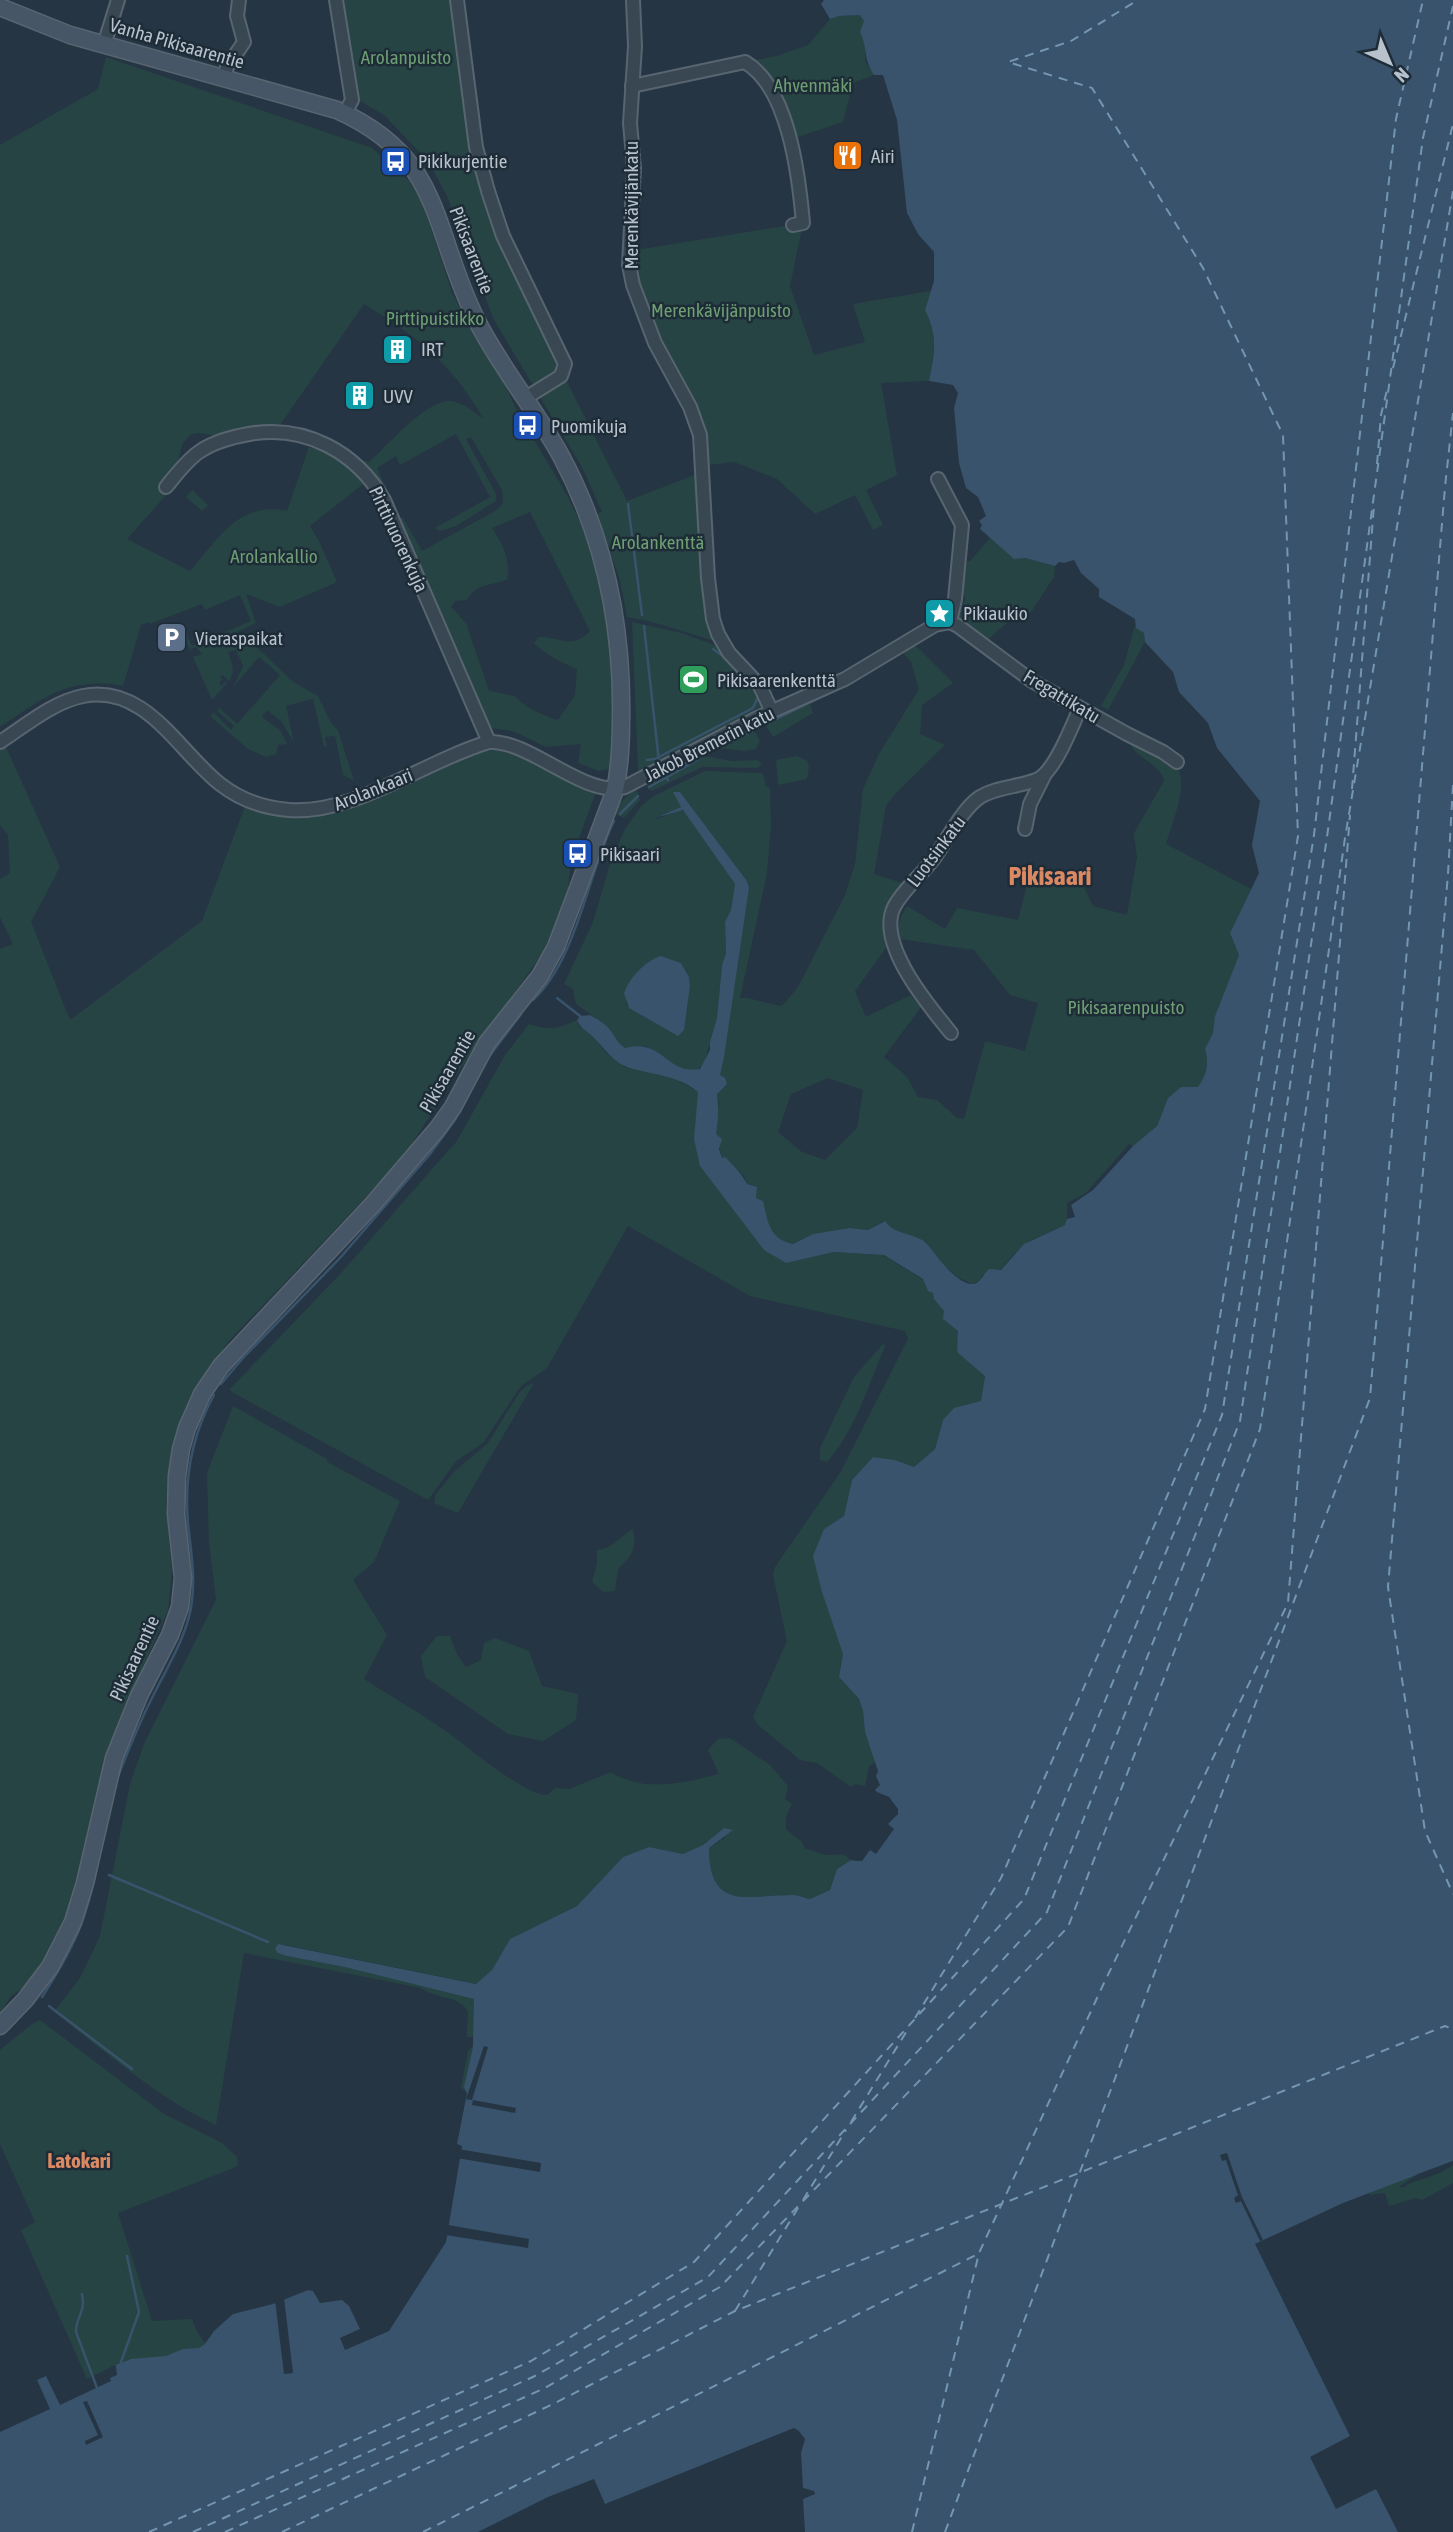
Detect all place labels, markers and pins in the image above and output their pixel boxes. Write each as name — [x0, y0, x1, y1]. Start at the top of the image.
restaurant icon: Airi — [831, 139, 865, 173]
bus stop icon: Pikikurjentie — [378, 144, 412, 178]
place label: Airi — [871, 145, 895, 167]
place label: Pikikurjentie — [418, 150, 507, 172]
building icon: IRT — [381, 332, 415, 366]
place label: IRT — [421, 338, 444, 360]
building icon: UVV — [343, 379, 377, 413]
place label: UVV — [383, 385, 414, 407]
bus stop icon: Puomikuja — [511, 409, 545, 443]
place label: Puomikuja — [551, 415, 627, 437]
place icon: Pikiaukio — [923, 596, 957, 630]
place label: Pikiaukio — [963, 602, 1028, 624]
parking icon: Vieraspaikat — [155, 621, 189, 655]
place label: Vieraspaikat — [195, 627, 283, 649]
sports icon: Pikisaarenkenttä — [677, 663, 711, 697]
place label: Pikisaarenkenttä — [717, 669, 836, 691]
bus stop icon: Pikisaari — [560, 837, 594, 871]
place label: Pikisaari — [600, 843, 660, 865]

